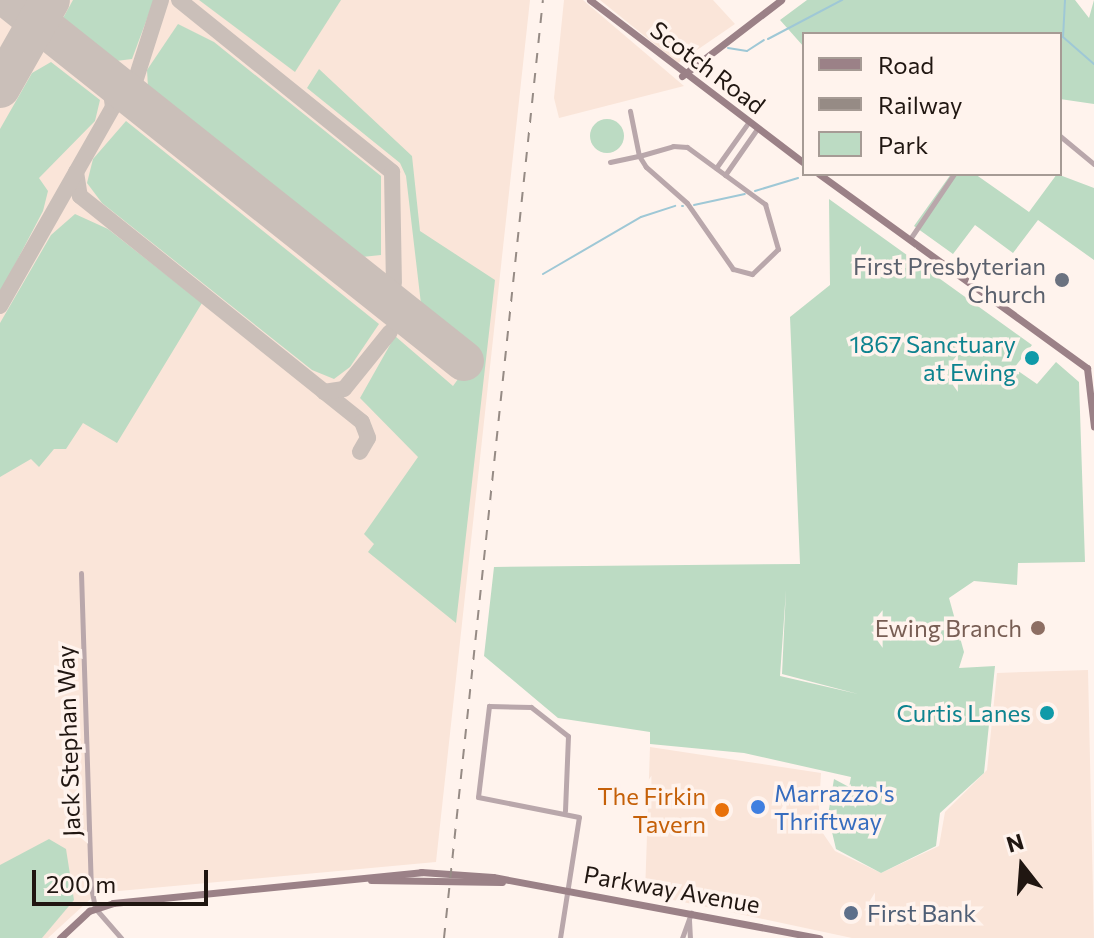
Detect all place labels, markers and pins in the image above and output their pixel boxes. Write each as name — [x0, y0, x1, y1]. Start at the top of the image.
place label: First Presbyterian Church — [853, 252, 1046, 308]
marker: First Presbyterian Church — [1053, 271, 1071, 289]
place label: 1867 Sanctuary at Ewing — [849, 330, 1016, 386]
marker: 1867 Sanctuary at Ewing — [1023, 349, 1041, 367]
place label: Ewing Branch — [875, 614, 1022, 642]
marker: Ewing Branch — [1029, 619, 1047, 637]
place label: Curtis Lanes — [896, 699, 1031, 727]
marker: Curtis Lanes — [1038, 704, 1056, 722]
place label: Marrazzo's Thriftway — [774, 779, 895, 835]
place label: The Firkin Tavern — [597, 782, 706, 838]
marker: Marrazzo's Thriftway — [749, 798, 767, 816]
marker: The Firkin Tavern — [713, 801, 731, 819]
place label: First Bank — [867, 899, 976, 927]
marker: First Bank — [842, 904, 860, 922]

